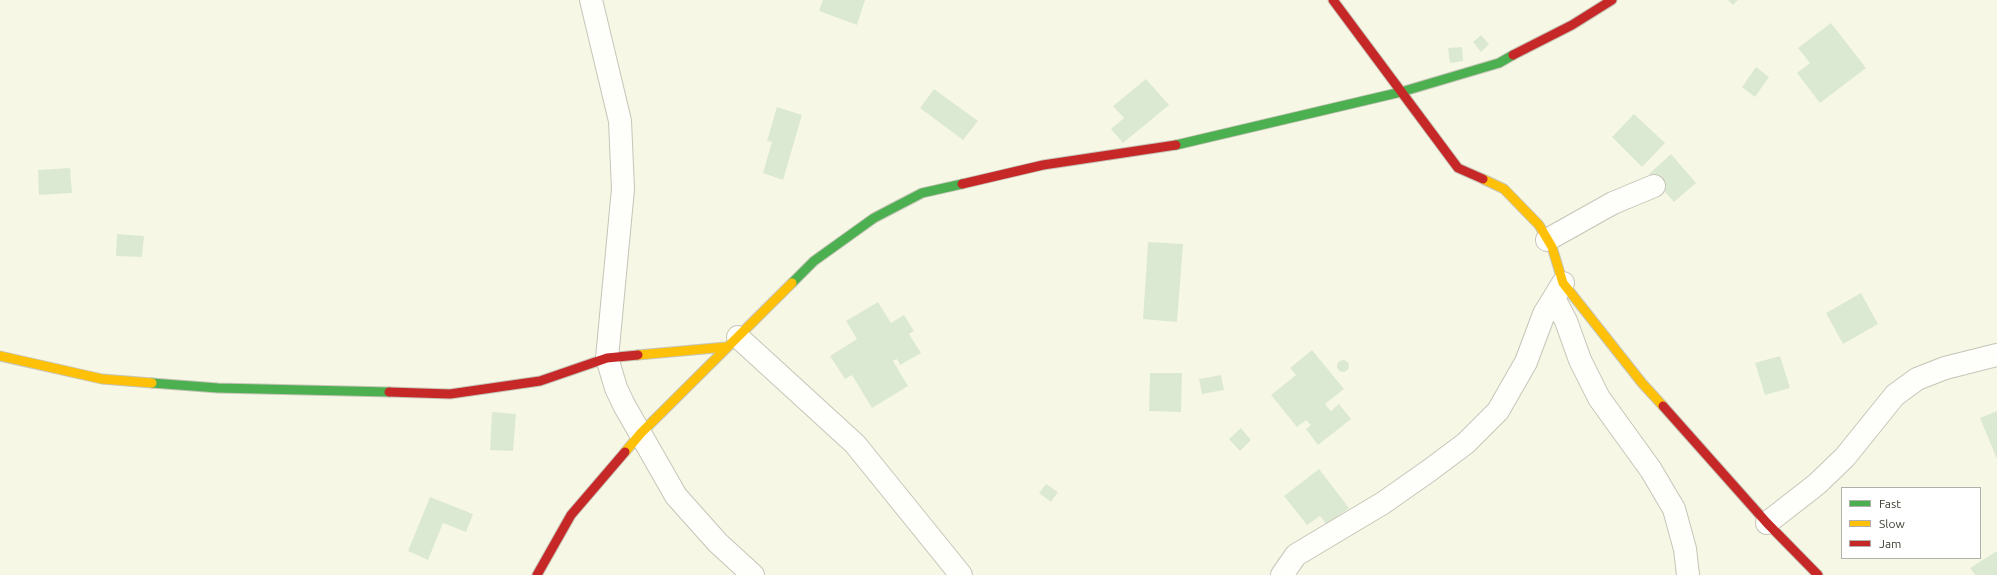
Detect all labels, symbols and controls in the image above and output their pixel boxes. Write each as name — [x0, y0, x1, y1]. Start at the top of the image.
legend — [1841, 487, 1981, 559]
text: Fast — [1879, 497, 1901, 510]
text: Slow — [1879, 517, 1905, 530]
text: Jam — [1879, 537, 1901, 550]

